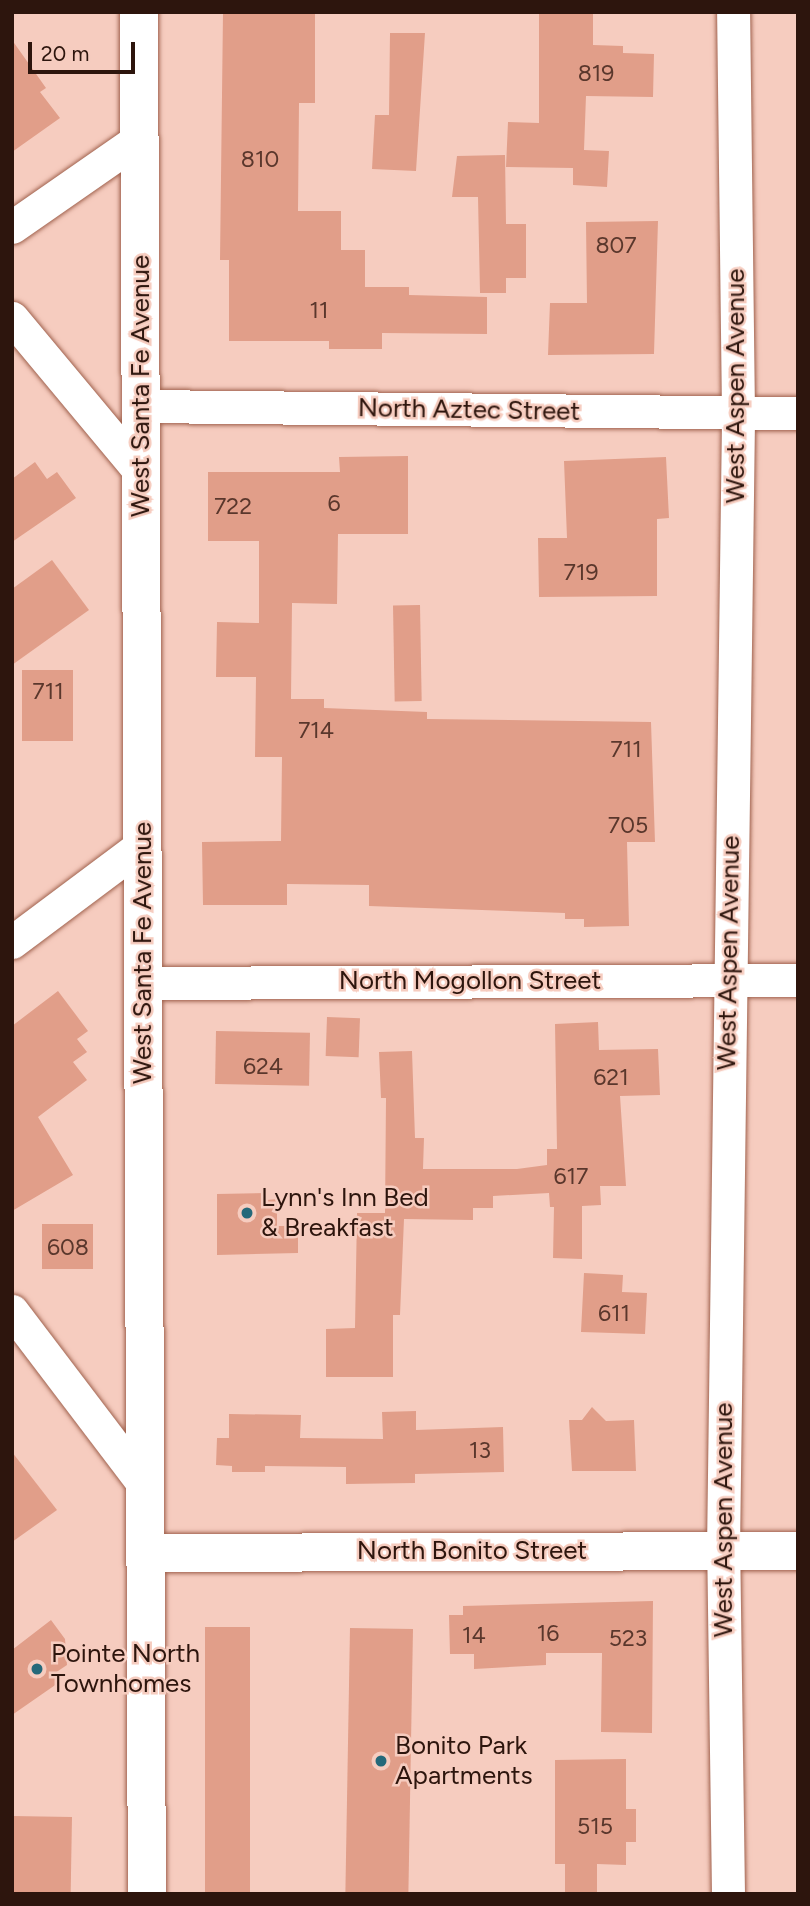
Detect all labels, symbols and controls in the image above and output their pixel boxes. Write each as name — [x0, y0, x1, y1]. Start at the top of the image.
scale bar — [32, 28, 138, 72]
text: 20 m — [41, 41, 89, 66]
house number: 819 — [578, 59, 614, 87]
house number: 810 — [241, 145, 279, 173]
house number: 807 — [595, 231, 637, 259]
street label: West Santa Fe Avenue — [125, 255, 157, 517]
street label: West Aspen Avenue — [720, 269, 752, 503]
house number: 11 — [310, 296, 328, 324]
street label: North Aztec Street — [358, 392, 580, 428]
house number: 6 — [327, 489, 341, 517]
house number: 722 — [214, 492, 252, 520]
house number: 719 — [564, 558, 598, 586]
house number: 711 — [32, 677, 64, 705]
house number: 714 — [298, 716, 334, 744]
house number: 711 — [610, 735, 642, 763]
house number: 705 — [608, 811, 648, 839]
street label: West Santa Fe Avenue — [127, 822, 159, 1084]
street label: West Aspen Avenue — [711, 835, 747, 1071]
street label: North Mogollon Street — [339, 965, 601, 997]
house number: 624 — [243, 1052, 283, 1080]
house number: 621 — [593, 1063, 629, 1091]
house number: 617 — [554, 1162, 588, 1190]
place label: Lynn's Inn Bed & Breakfast — [261, 1182, 429, 1244]
marker: Lynn's Inn Bed & Breakfast — [239, 1205, 255, 1221]
house number: 608 — [47, 1233, 89, 1261]
house number: 611 — [598, 1299, 630, 1327]
street label: West Aspen Avenue — [708, 1403, 740, 1637]
house number: 13 — [469, 1436, 491, 1464]
street label: North Bonito Street — [357, 1535, 587, 1567]
house number: 16 — [537, 1619, 559, 1647]
house number: 14 — [462, 1621, 486, 1649]
house number: 523 — [609, 1624, 647, 1652]
place label: Pointe North Townhomes — [51, 1638, 200, 1700]
marker: Pointe North Townhomes — [29, 1661, 45, 1677]
place label: Bonito Park Apartments — [395, 1730, 533, 1792]
marker: Bonito Park Apartments — [373, 1753, 389, 1769]
house number: 515 — [577, 1812, 613, 1840]

